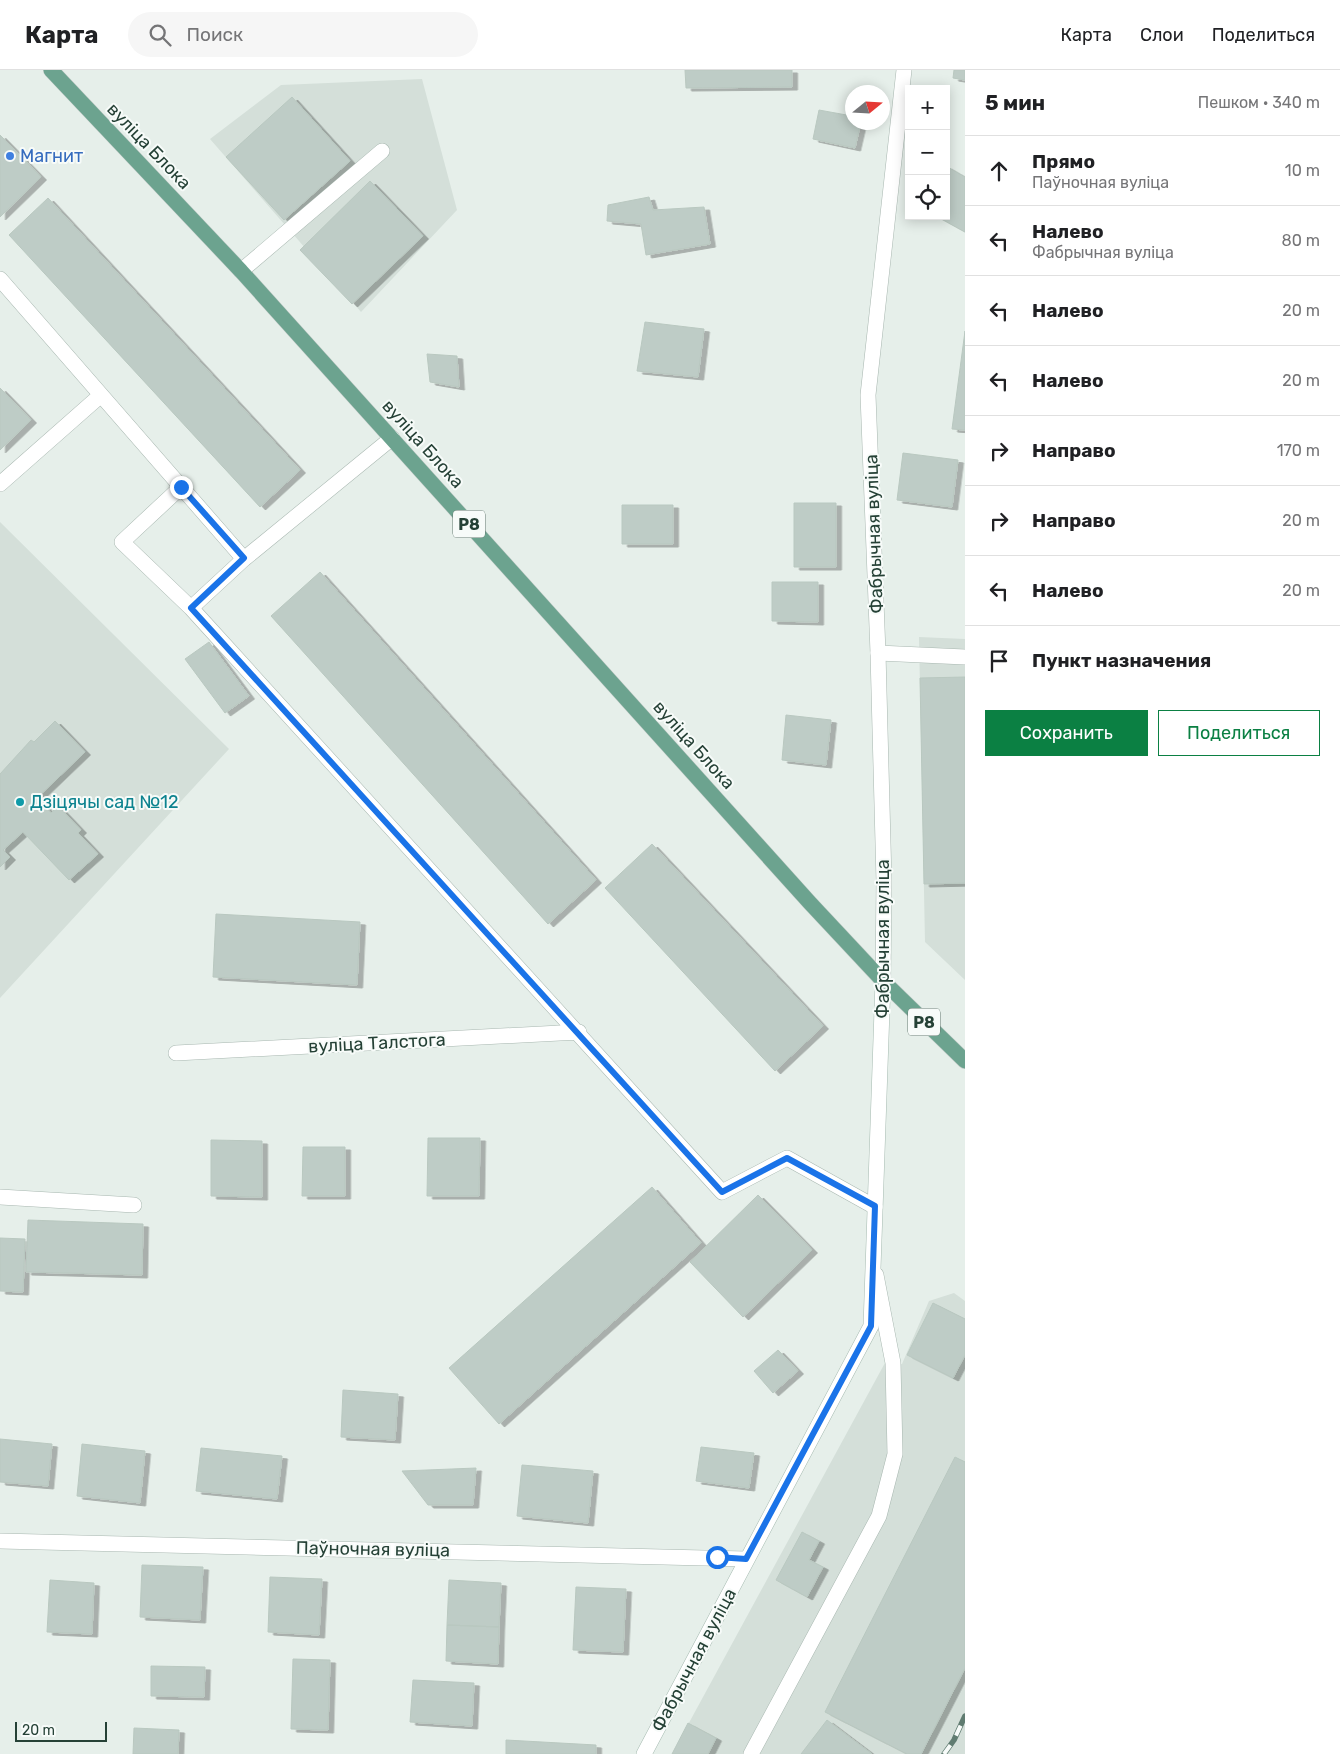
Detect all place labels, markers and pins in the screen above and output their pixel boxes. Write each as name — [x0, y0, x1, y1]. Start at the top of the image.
place label: Магнит — [20, 145, 83, 167]
marker: Магнит — [4, 150, 16, 162]
place label: Дзіцячы сад №12 — [30, 791, 178, 813]
marker: Дзіцячы сад №12 — [14, 796, 26, 808]

